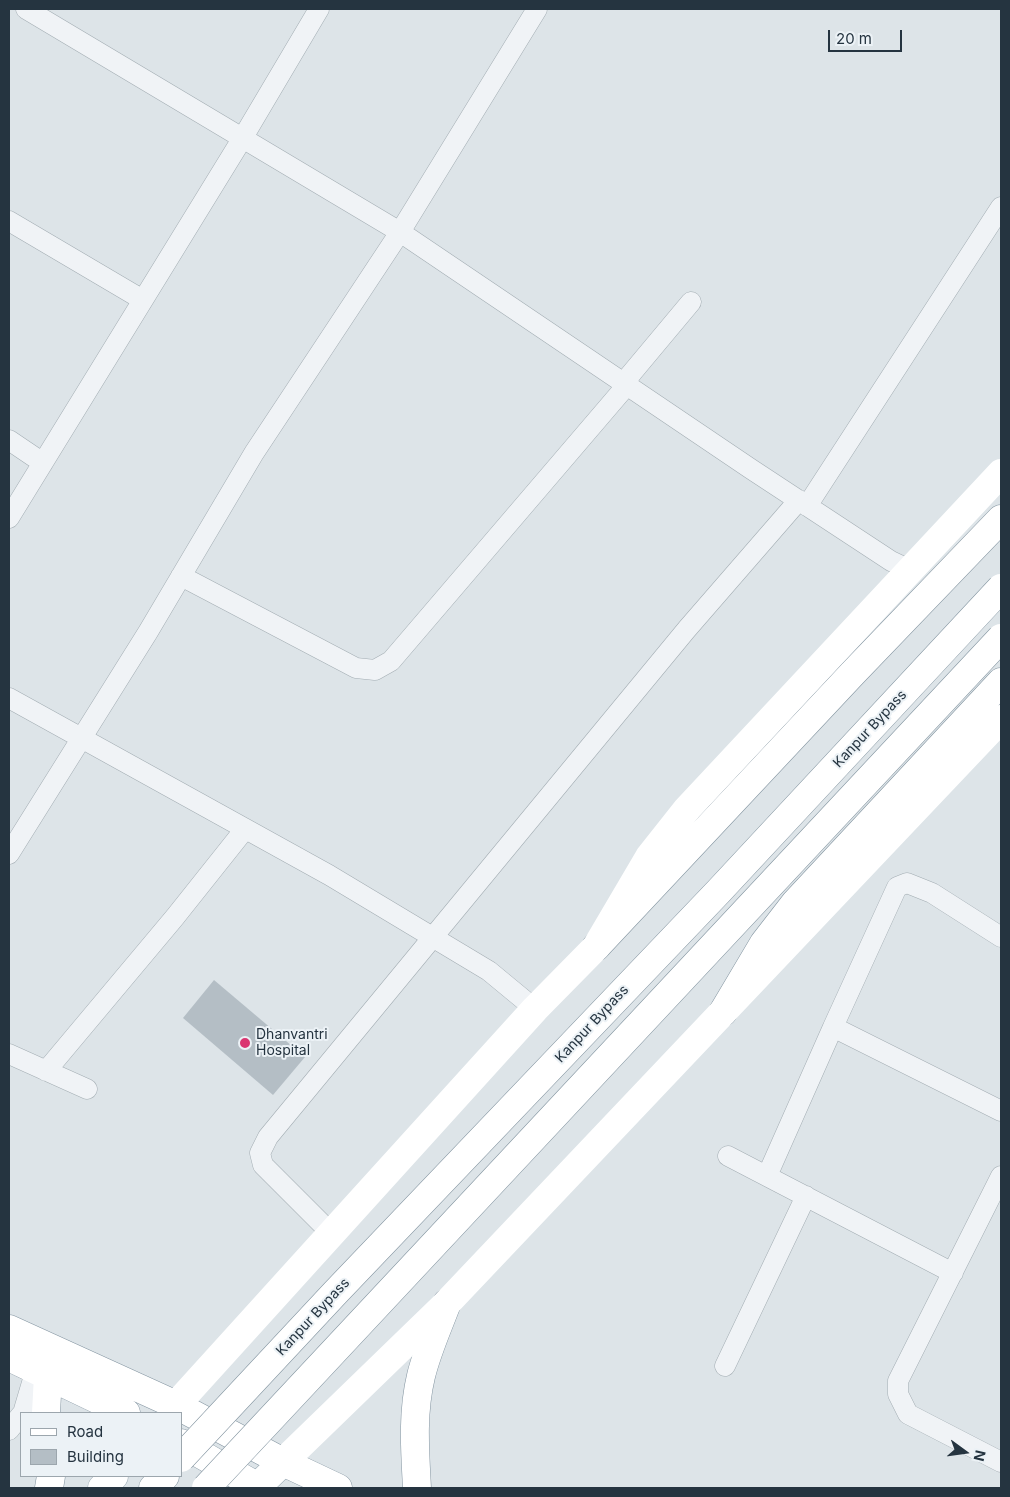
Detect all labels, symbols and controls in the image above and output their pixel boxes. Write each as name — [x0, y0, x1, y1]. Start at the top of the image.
scale bar — [830, 20, 904, 52]
text: 20 m — [836, 29, 872, 48]
street label: Kanpur Bypass — [830, 687, 910, 771]
street label: Kanpur Bypass — [552, 982, 632, 1066]
place label: Dhanvantri Hospital — [256, 1027, 328, 1060]
marker: Dhanvantri Hospital — [238, 1036, 252, 1050]
street label: Kanpur Bypass — [273, 1275, 353, 1359]
legend — [20, 1412, 182, 1477]
text: Road — [67, 1422, 103, 1441]
north arrow — [940, 1427, 990, 1477]
text: Building — [67, 1447, 124, 1466]
text: N — [971, 1449, 990, 1463]

